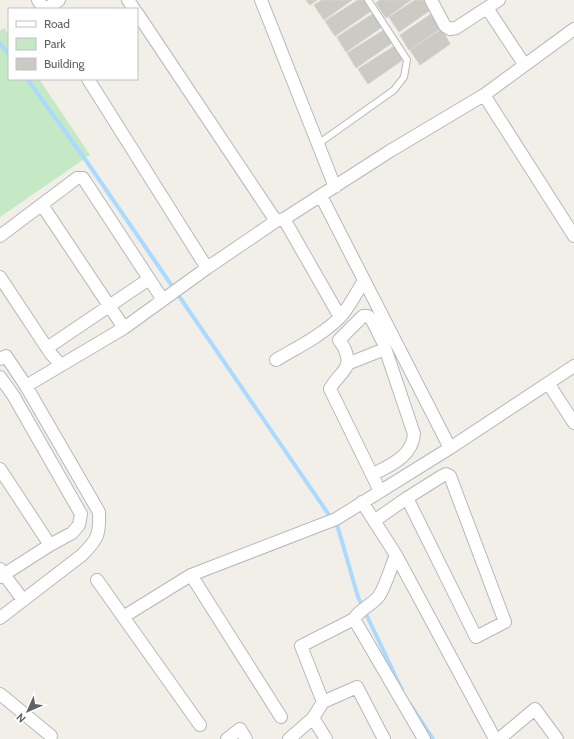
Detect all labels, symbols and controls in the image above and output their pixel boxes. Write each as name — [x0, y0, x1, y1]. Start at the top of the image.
legend — [8, 8, 138, 80]
text: Road — [44, 16, 70, 31]
text: Park — [44, 36, 66, 51]
text: Building — [44, 56, 86, 71]
north arrow — [8, 691, 48, 731]
text: N — [13, 710, 29, 726]

